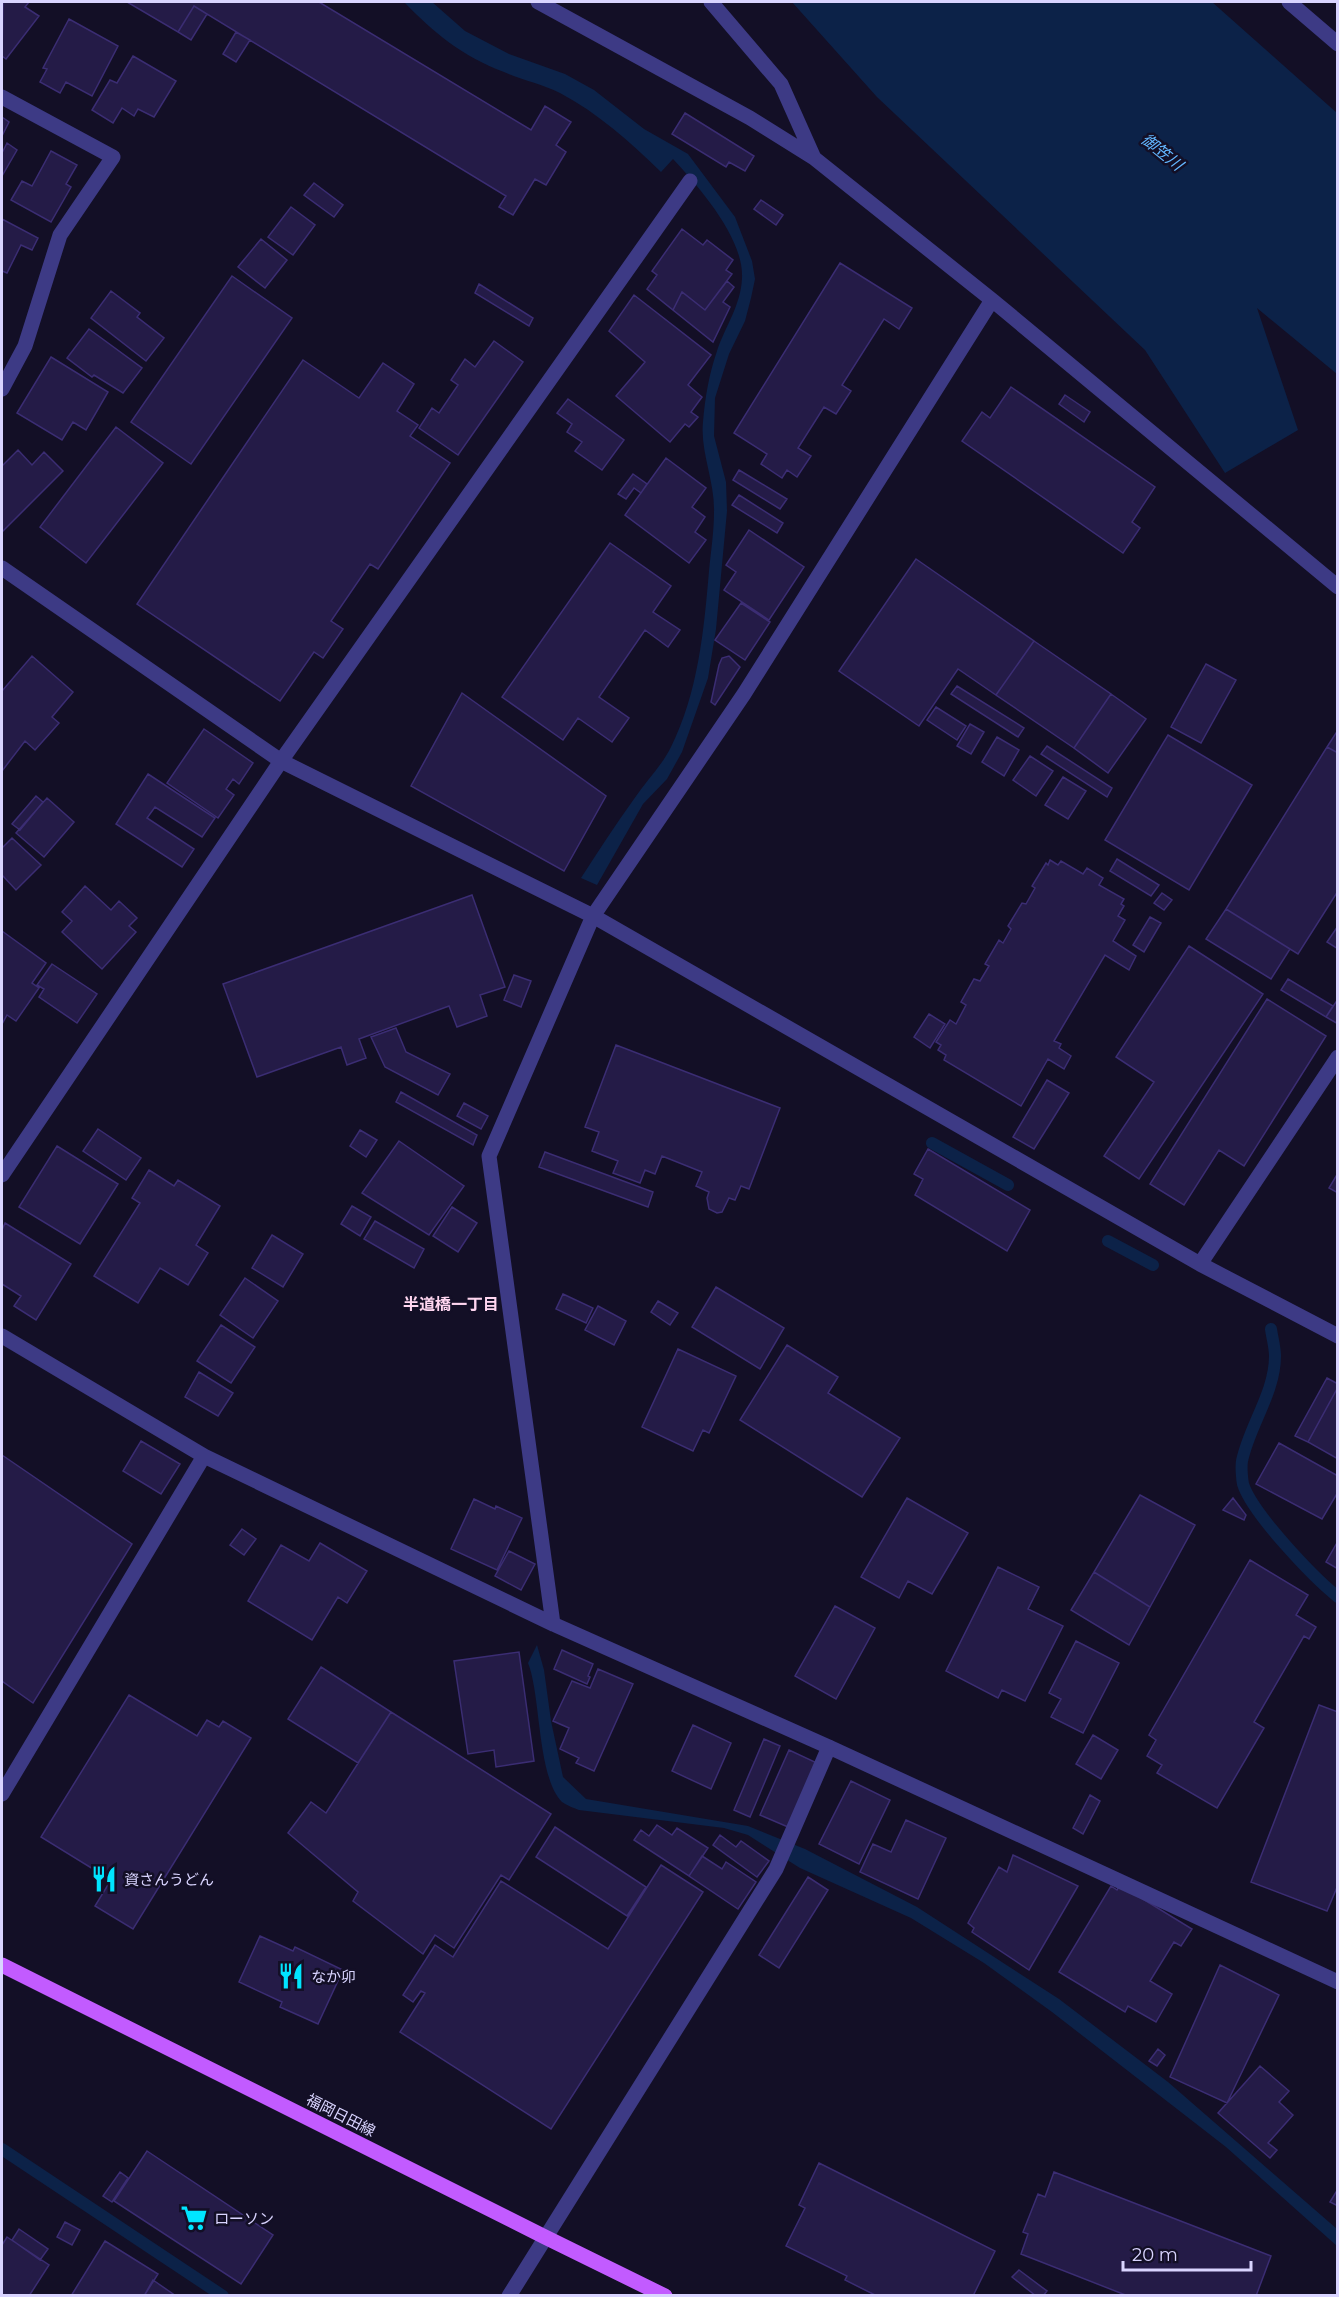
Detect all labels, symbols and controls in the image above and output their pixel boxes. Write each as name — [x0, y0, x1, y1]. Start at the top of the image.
water label: 御笠川 — [1137, 130, 1188, 176]
district label: 半道橋一丁目 — [403, 1295, 499, 1314]
restaurant icon: 資さんうどん — [89, 1864, 119, 1894]
place label: 資さんうどん — [124, 1870, 214, 1889]
restaurant icon: なか卯 — [276, 1961, 306, 1991]
place label: なか卯 — [311, 1967, 356, 1986]
street label: 福岡日田線 — [303, 2090, 379, 2140]
supermarket icon: ローソン — [179, 2203, 209, 2233]
place label: ローソン — [214, 2209, 274, 2228]
scale bar — [1123, 2234, 1250, 2272]
text: 20 m — [1132, 2244, 1178, 2266]

